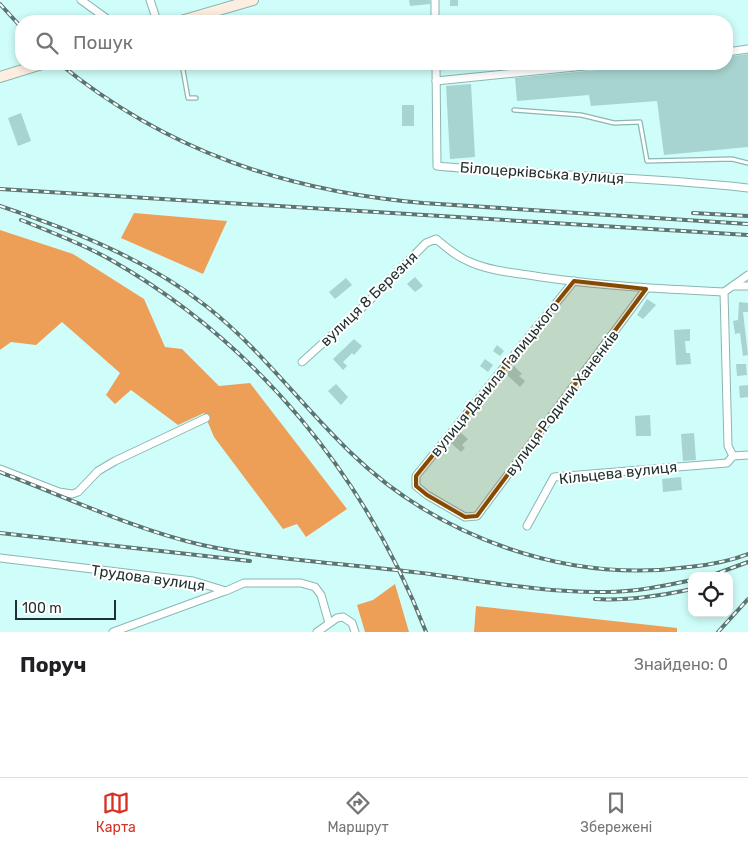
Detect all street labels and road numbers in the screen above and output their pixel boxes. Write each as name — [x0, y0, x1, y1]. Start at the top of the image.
street label: Білоцерківська вулиця — [459, 158, 625, 188]
street label: вулиця 8 Березня — [316, 248, 422, 350]
street label: вулиця Данила Галицького — [427, 298, 563, 460]
street label: вулиця Родини Ханенків — [501, 327, 623, 479]
street label: Кільцева вулиця — [558, 458, 678, 488]
street label: Трудова вулиця — [90, 561, 206, 595]

